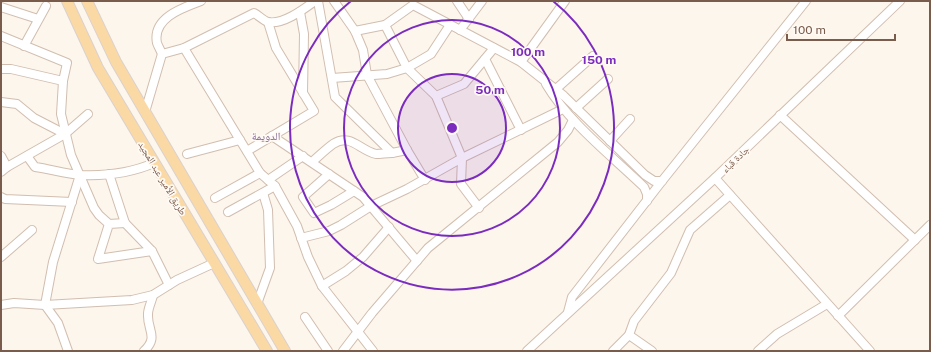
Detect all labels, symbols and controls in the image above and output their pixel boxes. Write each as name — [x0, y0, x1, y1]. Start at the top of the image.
scale bar — [787, 16, 895, 42]
text: 100 m — [793, 23, 826, 37]
text: 100 m — [511, 45, 545, 59]
text: 150 m — [582, 53, 616, 67]
text: 50 m — [475, 83, 505, 97]
centre of rings — [445, 121, 459, 135]
district label: الدويمة — [252, 130, 280, 142]
street label: طريق الأمير عبد المجيد — [135, 139, 190, 218]
street label: جادة قباء — [719, 143, 752, 175]

